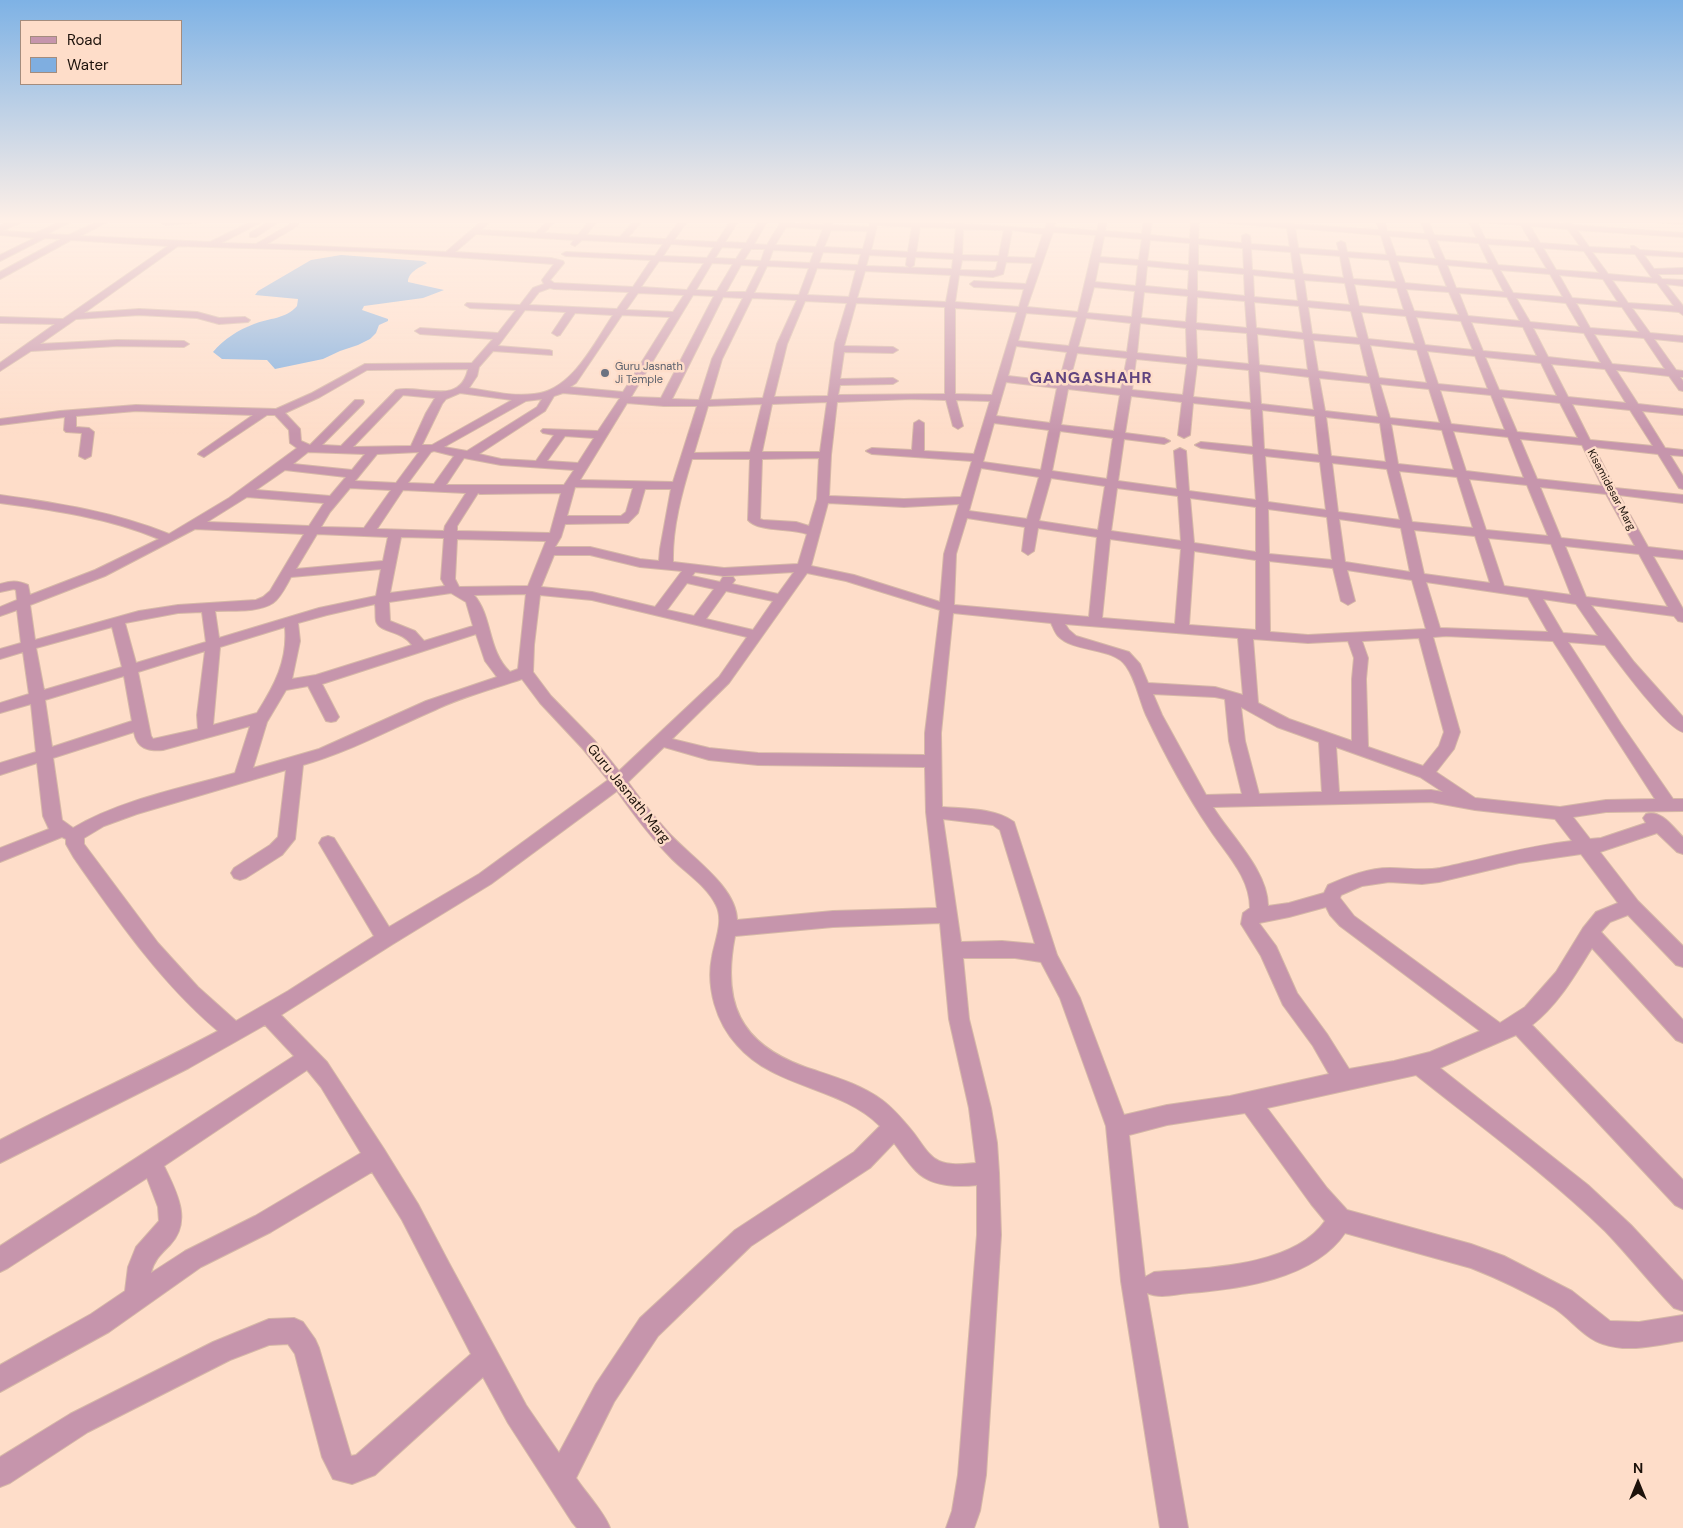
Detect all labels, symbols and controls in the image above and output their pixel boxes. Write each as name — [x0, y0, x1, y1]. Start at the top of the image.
legend — [20, 20, 182, 85]
text: Road — [67, 30, 102, 50]
text: Water — [67, 55, 108, 75]
place label: Guru Jasnath Ji Temple — [615, 360, 683, 386]
marker: Guru Jasnath Ji Temple — [599, 367, 611, 379]
district label: GANGASHAHR — [1028, 369, 1154, 389]
street label: Kisamidesar Marg — [1584, 447, 1638, 533]
street label: Guru Jasnath Marg — [583, 741, 673, 847]
north arrow — [1613, 1458, 1663, 1508]
text: N — [1633, 1459, 1643, 1477]

